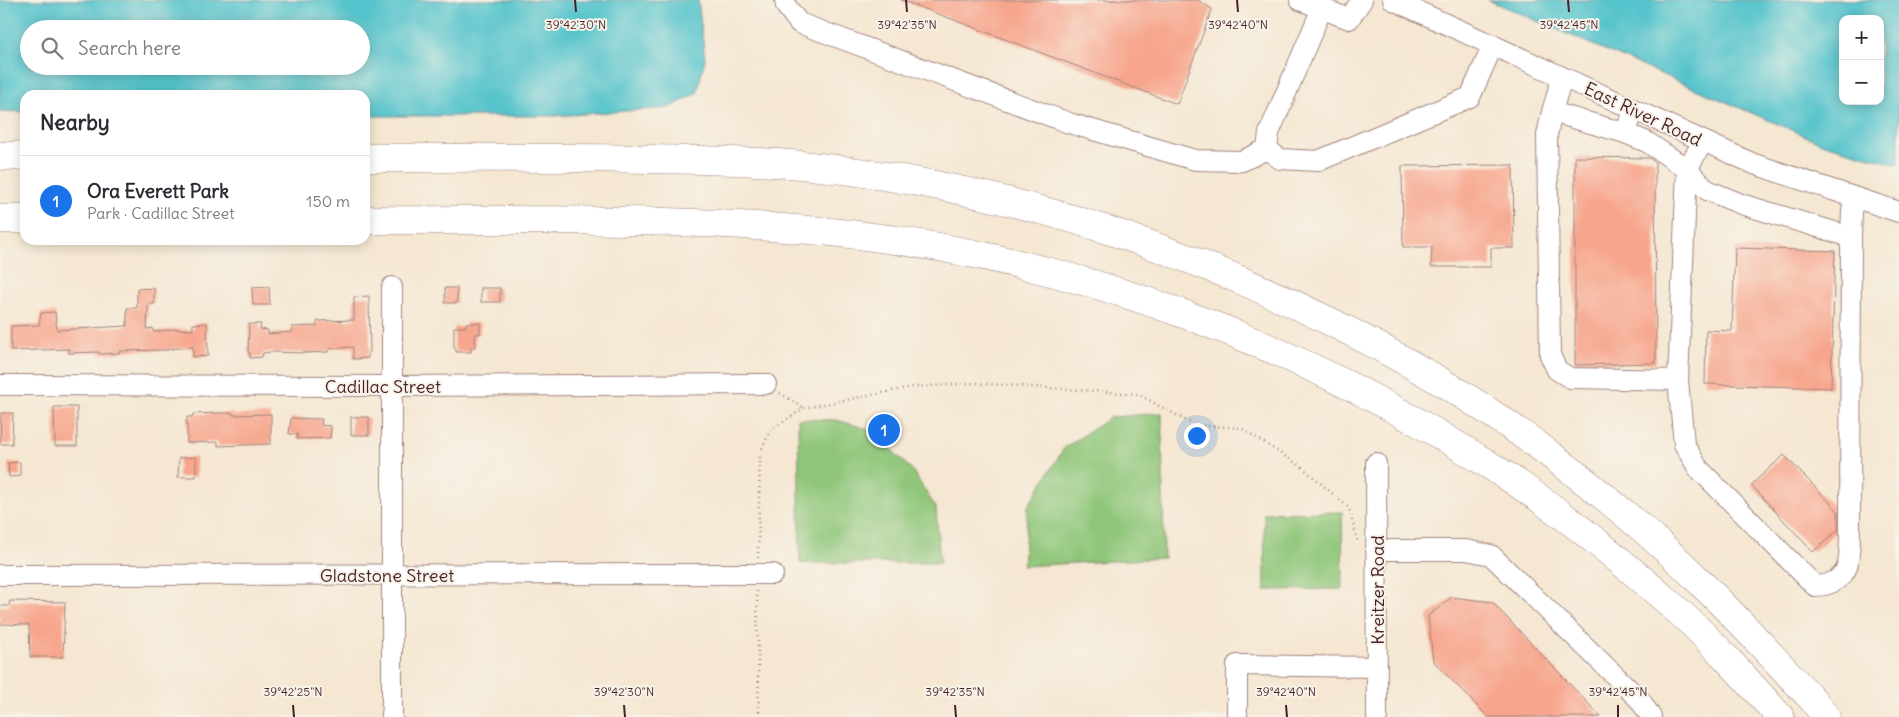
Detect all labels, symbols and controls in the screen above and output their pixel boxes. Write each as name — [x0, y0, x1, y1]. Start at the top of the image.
map controls — [1839, 15, 1884, 105]
button: + — [1839, 15, 1884, 60]
text: 39°42'30"N — [546, 17, 606, 32]
text: 39°42'35"N — [877, 17, 937, 32]
text: 39°42'40"N — [1208, 17, 1268, 32]
text: 39°42'45"N — [1539, 17, 1599, 32]
search box — [20, 20, 370, 75]
icon: search — [38, 34, 66, 62]
text: Search here — [78, 36, 181, 60]
button: − — [1839, 60, 1884, 105]
street label: East River Road — [1581, 77, 1706, 151]
text: Nearby — [40, 109, 110, 136]
text: Ora Everett Park — [87, 179, 229, 203]
text: 1 — [53, 191, 59, 211]
text: 150 m — [306, 191, 350, 211]
text: Park · Cadillac Street — [87, 203, 235, 223]
street label: Cadillac Street — [325, 375, 441, 398]
pin: 1 — [868, 411, 900, 449]
your location — [1184, 423, 1210, 449]
street label: Kreitzer Road — [1366, 535, 1389, 645]
street label: Gladstone Street — [320, 564, 454, 587]
text: 39°42'25"N — [263, 684, 323, 699]
text: 39°42'30"N — [594, 684, 654, 699]
text: 39°42'35"N — [925, 684, 985, 699]
text: 39°42'40"N — [1256, 684, 1316, 699]
text: 39°42'45"N — [1588, 684, 1648, 699]

